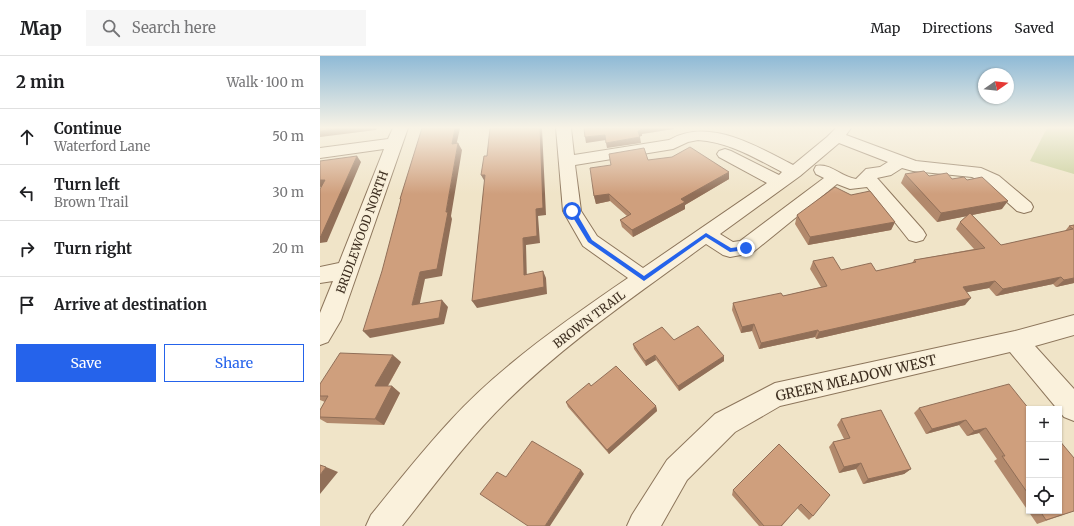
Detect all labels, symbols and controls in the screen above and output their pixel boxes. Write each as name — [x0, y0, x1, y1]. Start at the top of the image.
search box — [86, 10, 366, 46]
text: Map — [20, 16, 62, 40]
icon: search — [100, 17, 122, 39]
text: Search here — [132, 18, 216, 37]
text: Map — [870, 19, 900, 37]
text: Directions — [922, 19, 992, 37]
text: Saved — [1014, 19, 1054, 37]
north arrow — [978, 68, 1014, 104]
text: 2 min — [16, 71, 64, 93]
text: Walk · 100 m — [226, 74, 304, 91]
text: Continue — [54, 119, 122, 138]
icon: ahead — [16, 126, 38, 148]
text: 50 m — [272, 128, 304, 145]
text: Waterford Lane — [54, 138, 150, 155]
street label: BRIDLEWOOD NORTH — [333, 168, 391, 295]
text: Turn left — [54, 175, 120, 194]
icon: left — [16, 182, 38, 204]
text: 30 m — [272, 184, 304, 201]
text: Brown Trail — [54, 194, 129, 211]
route start — [563, 202, 581, 220]
icon: right — [16, 238, 38, 260]
text: Turn right — [54, 239, 132, 258]
route end — [737, 239, 755, 257]
text: 20 m — [272, 240, 304, 257]
street label: BROWN TRAIL — [550, 287, 629, 351]
icon: arrive — [16, 294, 38, 316]
text: Arrive at destination — [54, 295, 207, 314]
button: Save — [16, 344, 156, 382]
button: Share — [164, 344, 304, 382]
street label: GREEN MEADOW WEST — [774, 351, 938, 405]
map controls — [1026, 406, 1062, 514]
button: + — [1026, 406, 1062, 442]
button: − — [1026, 442, 1062, 478]
button: locate — [1026, 478, 1062, 514]

